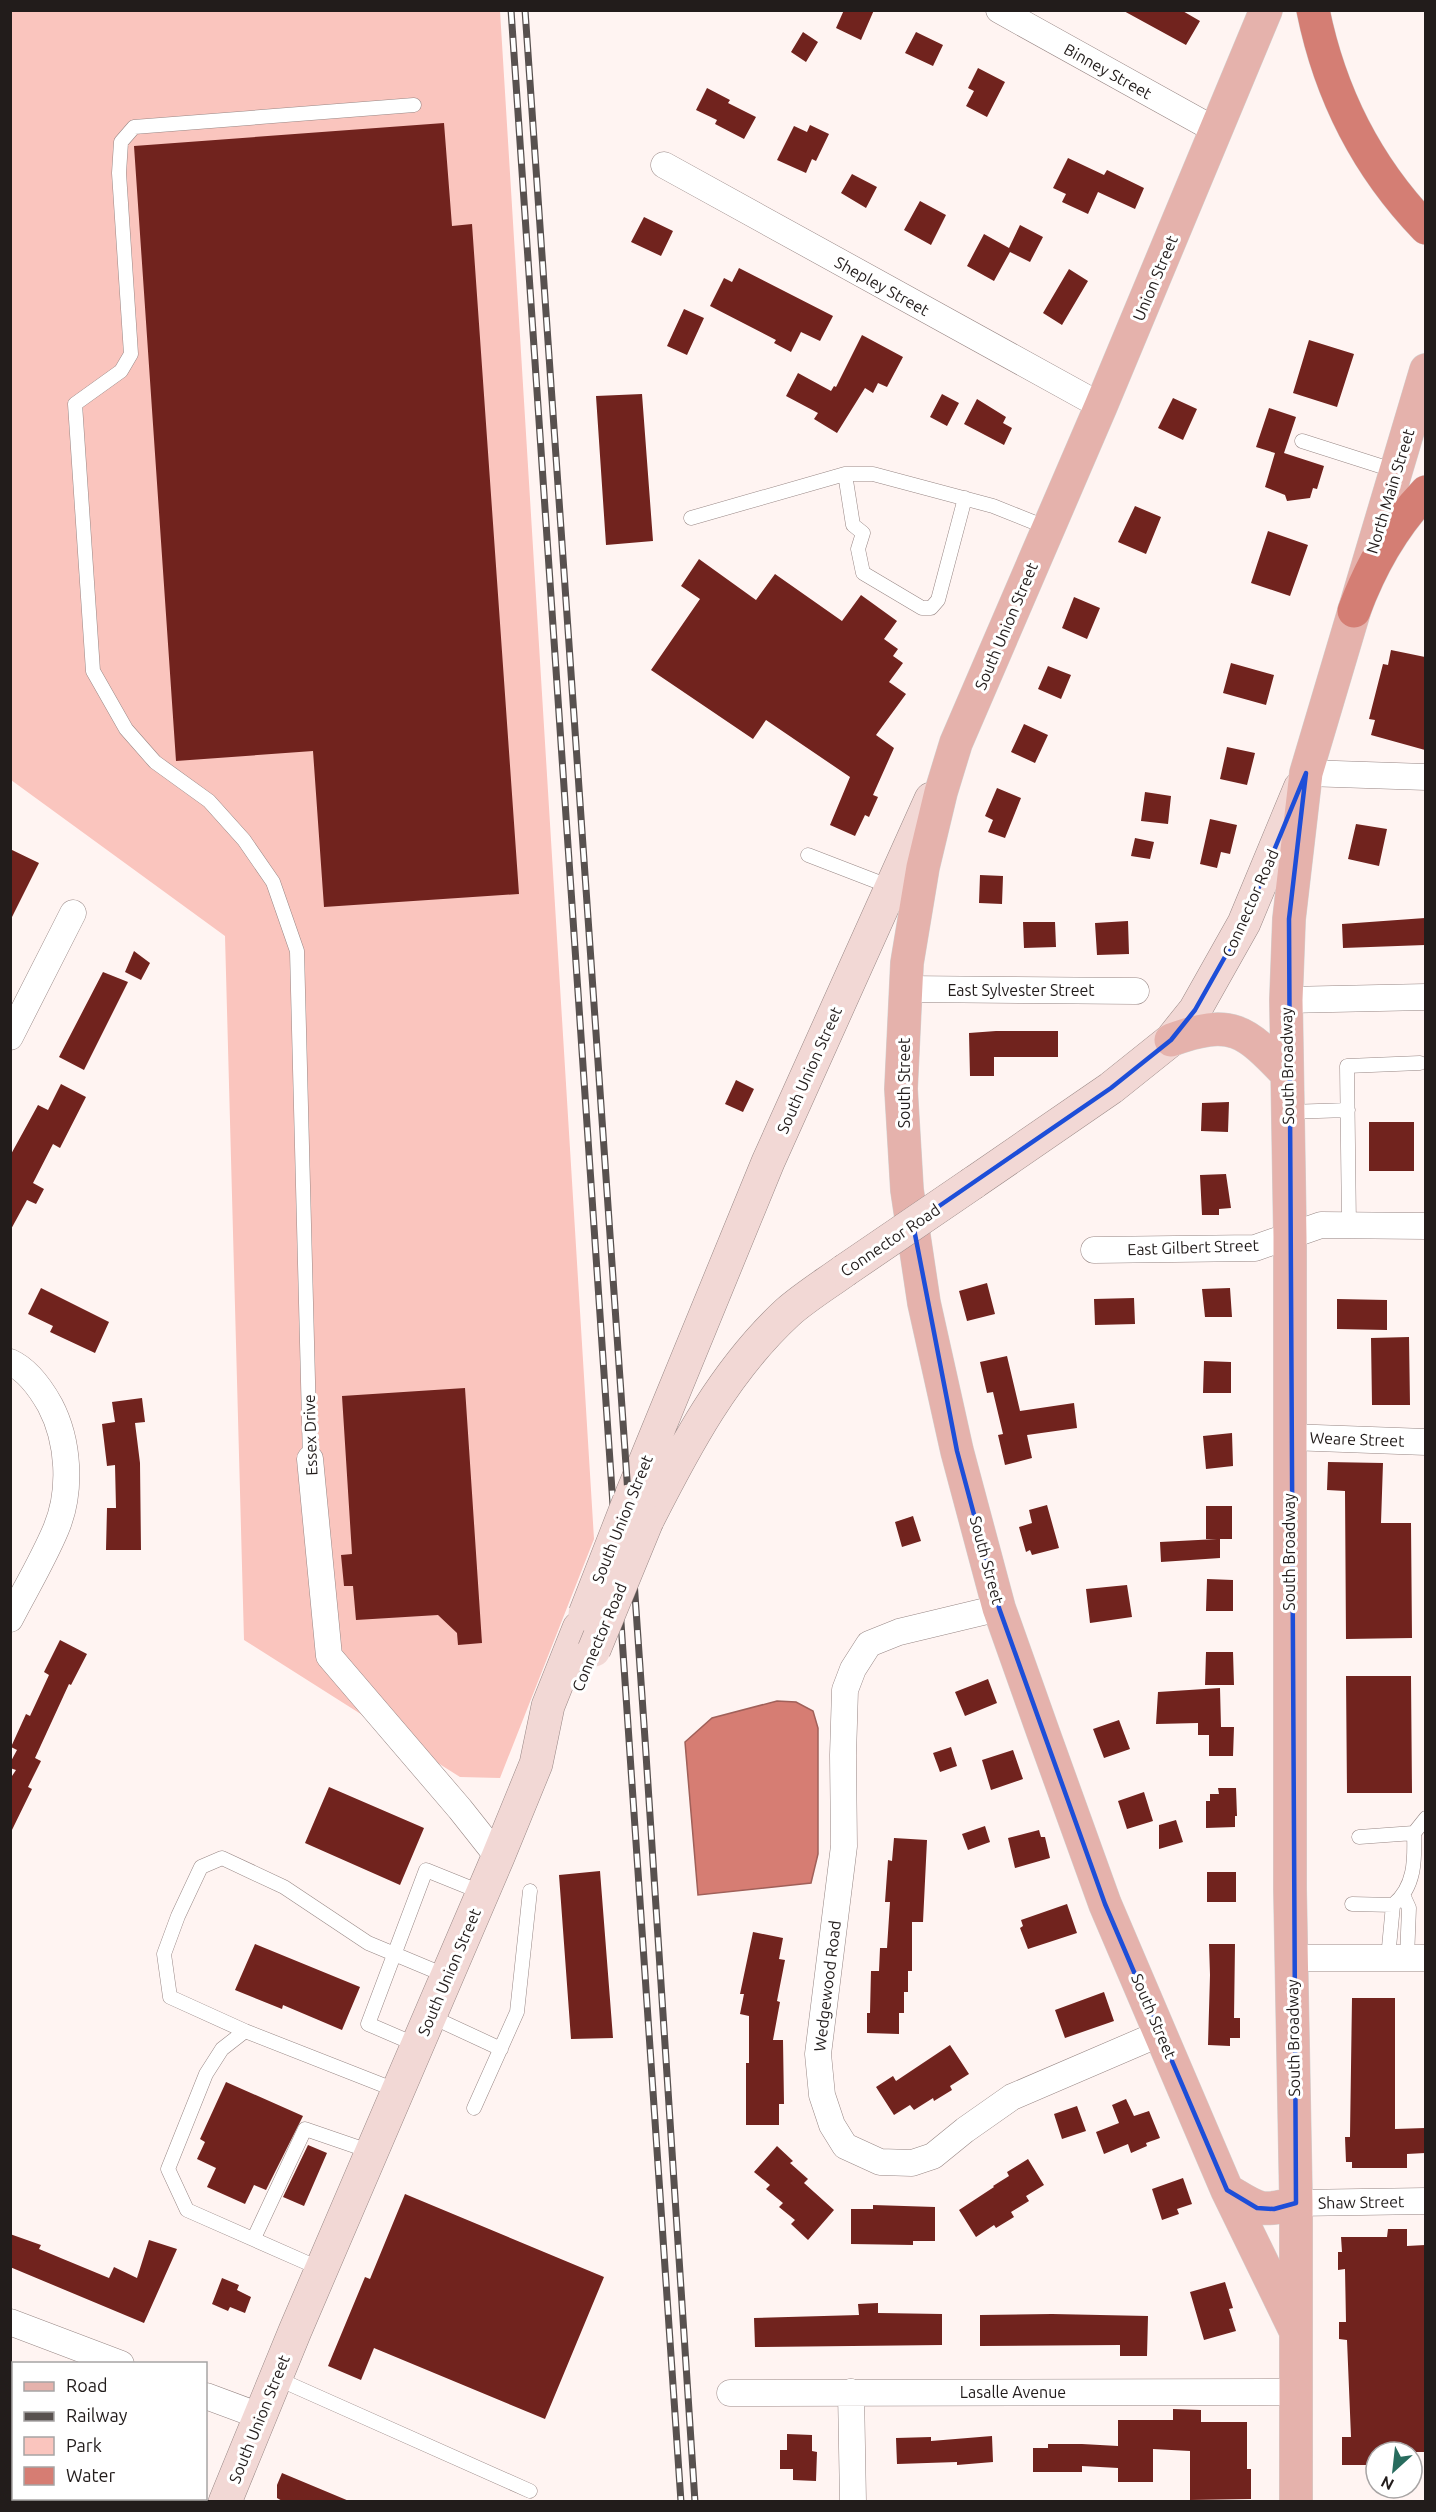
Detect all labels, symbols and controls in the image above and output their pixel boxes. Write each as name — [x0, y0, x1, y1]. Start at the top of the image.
street label: Binney Street — [1061, 40, 1155, 103]
street label: Union Street — [1129, 232, 1181, 323]
street label: Shepley Street — [832, 253, 933, 320]
street label: North Main Street — [1362, 426, 1418, 556]
street label: South Union Street — [971, 559, 1041, 692]
street label: Connector Road — [1218, 846, 1282, 960]
street label: East Sylvester Street — [947, 981, 1095, 999]
street label: South Union Street — [773, 1003, 845, 1136]
street label: South Broadway — [1277, 1007, 1297, 1125]
street label: South Street — [895, 1037, 913, 1128]
street label: Connector Road — [837, 1200, 943, 1280]
street label: East Gilbert Street — [1127, 1236, 1260, 1258]
street label: Essex Drive — [300, 1394, 320, 1476]
street label: Weare Street — [1309, 1428, 1405, 1450]
street label: South Union Street — [588, 1452, 656, 1586]
street label: South Broadway — [1280, 1493, 1298, 1611]
street label: South Street — [967, 1514, 1008, 1607]
street label: Connector Road — [568, 1580, 630, 1694]
street label: South Union Street — [414, 1905, 484, 2038]
street label: Wedgewood Road — [810, 1919, 844, 2053]
street label: South Street — [1128, 1971, 1180, 2062]
street label: South Broadway — [1283, 1979, 1303, 2097]
street label: Shaw Street — [1318, 2192, 1405, 2212]
street label: South Union Street — [225, 2352, 293, 2486]
legend — [12, 2362, 207, 2500]
text: Road — [66, 2375, 108, 2395]
street label: Lasalle Avenue — [960, 2383, 1066, 2401]
text: Railway — [66, 2405, 128, 2425]
text: Park — [66, 2435, 102, 2455]
north arrow — [1364, 2440, 1424, 2500]
text: Water — [66, 2465, 116, 2485]
text: N — [1378, 2473, 1397, 2494]

